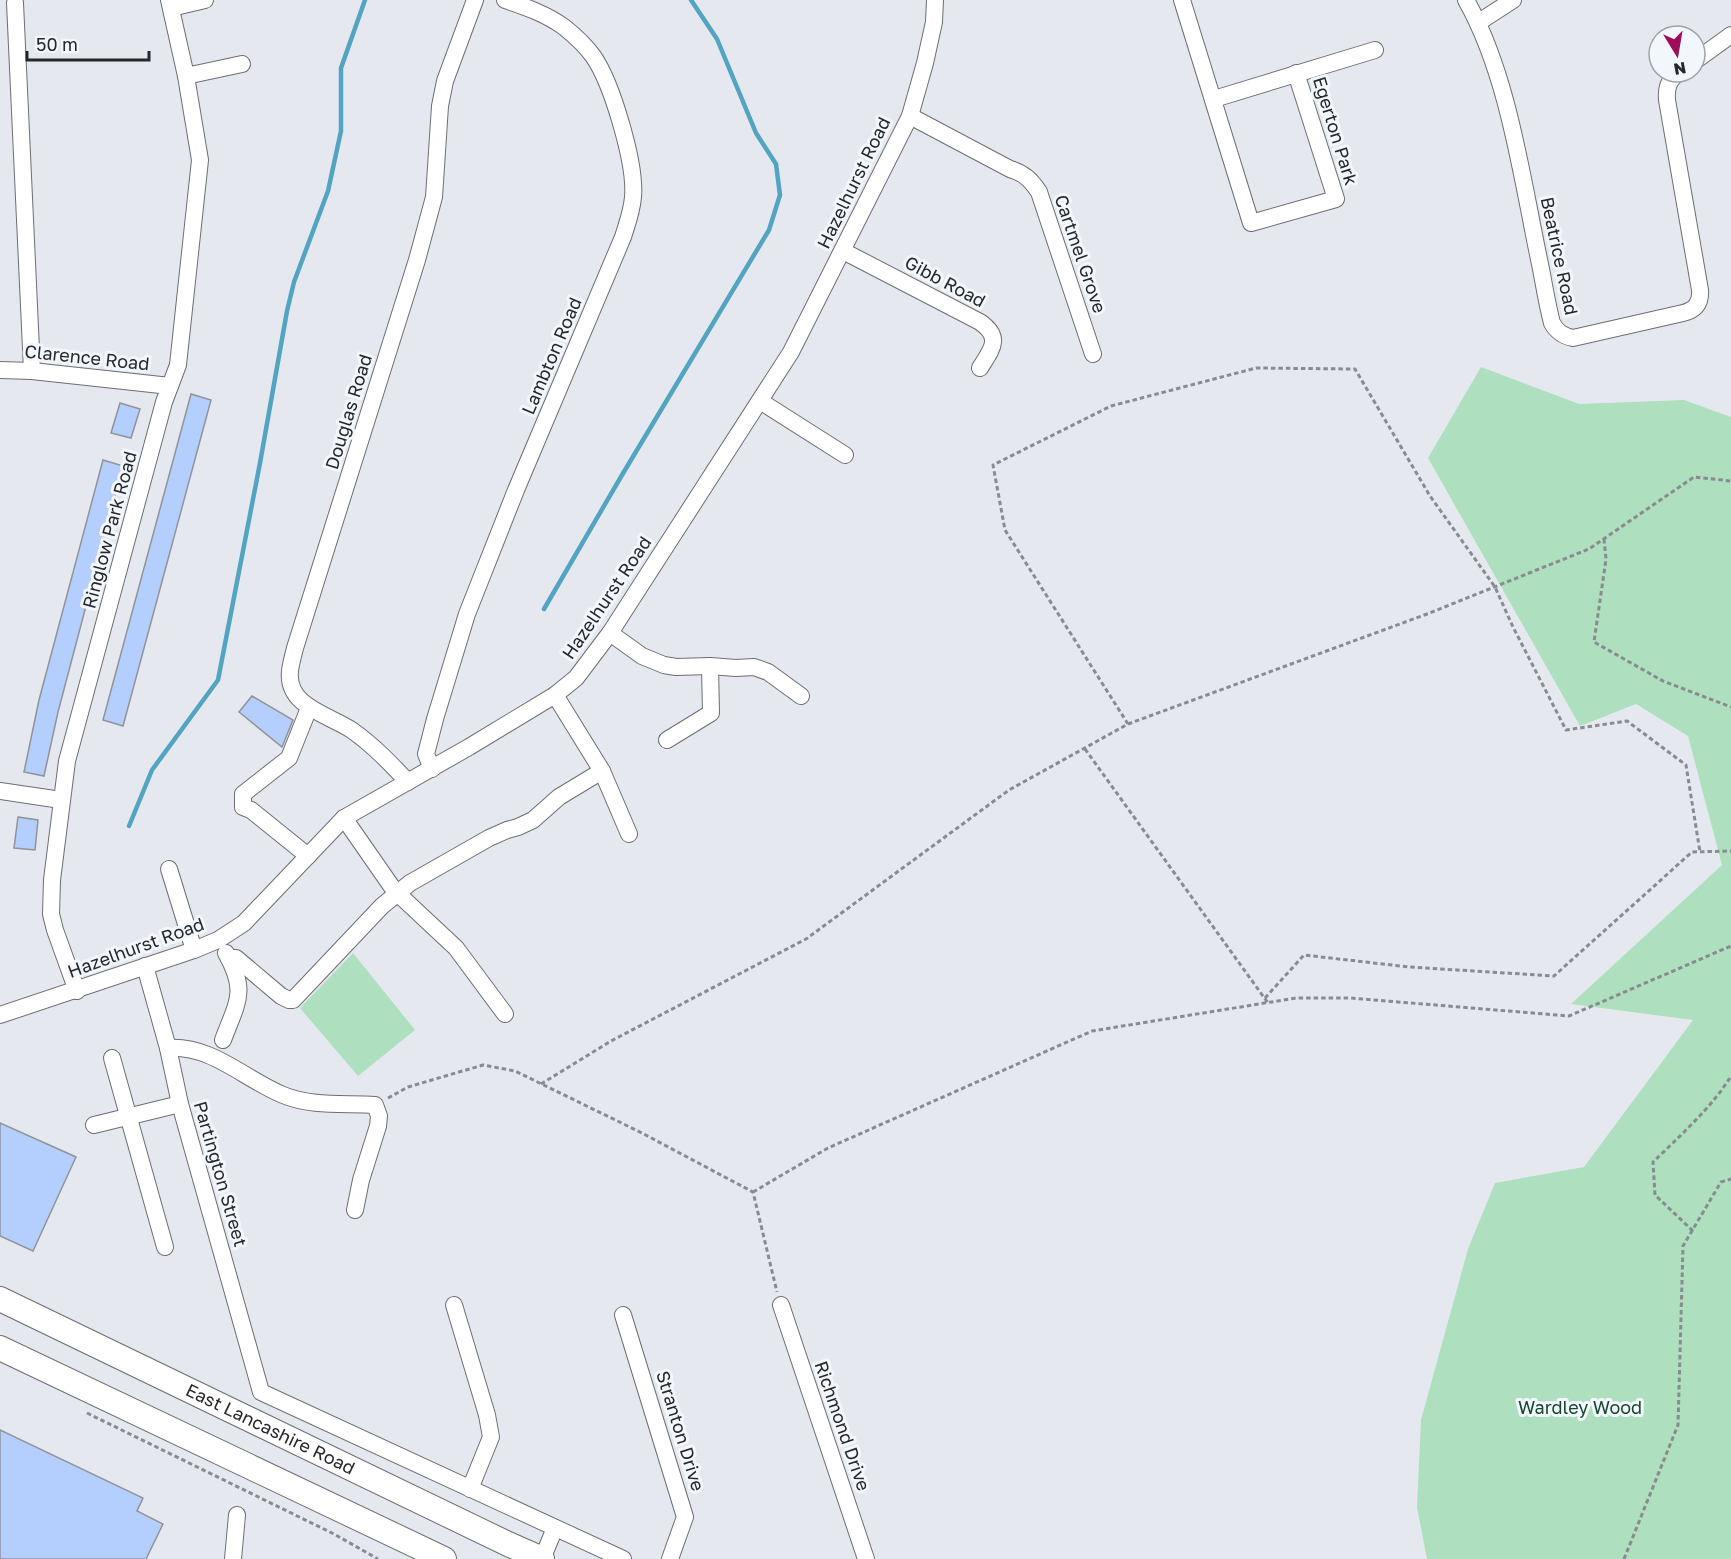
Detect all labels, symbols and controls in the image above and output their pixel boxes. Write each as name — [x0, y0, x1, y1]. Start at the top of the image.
scale bar — [27, 24, 148, 62]
north arrow — [1647, 24, 1707, 84]
text: 50 m — [36, 33, 78, 55]
text: N — [1672, 58, 1688, 80]
street label: Egerton Park — [1309, 74, 1363, 188]
street label: Hazelhurst Road — [812, 113, 894, 252]
street label: Cartmel Grove — [1050, 192, 1111, 316]
street label: Beatrice Road — [1537, 195, 1583, 317]
street label: Gibb Road — [901, 251, 990, 312]
street label: Lambton Road — [516, 294, 586, 418]
street label: Clarence Road — [24, 340, 151, 374]
street label: Douglas Road — [320, 351, 376, 472]
street label: Ringlow Park Road — [77, 449, 141, 611]
street label: Hazelhurst Road — [557, 532, 655, 663]
street label: Hazelhurst Road — [64, 912, 207, 982]
street label: Partington Street — [190, 1099, 252, 1249]
street label: Richmond Drive — [810, 1358, 875, 1494]
street label: Stranton Drive — [652, 1368, 710, 1493]
street label: East Lancashire Road — [182, 1378, 359, 1479]
park label: Wardley Wood — [1518, 1396, 1642, 1418]

